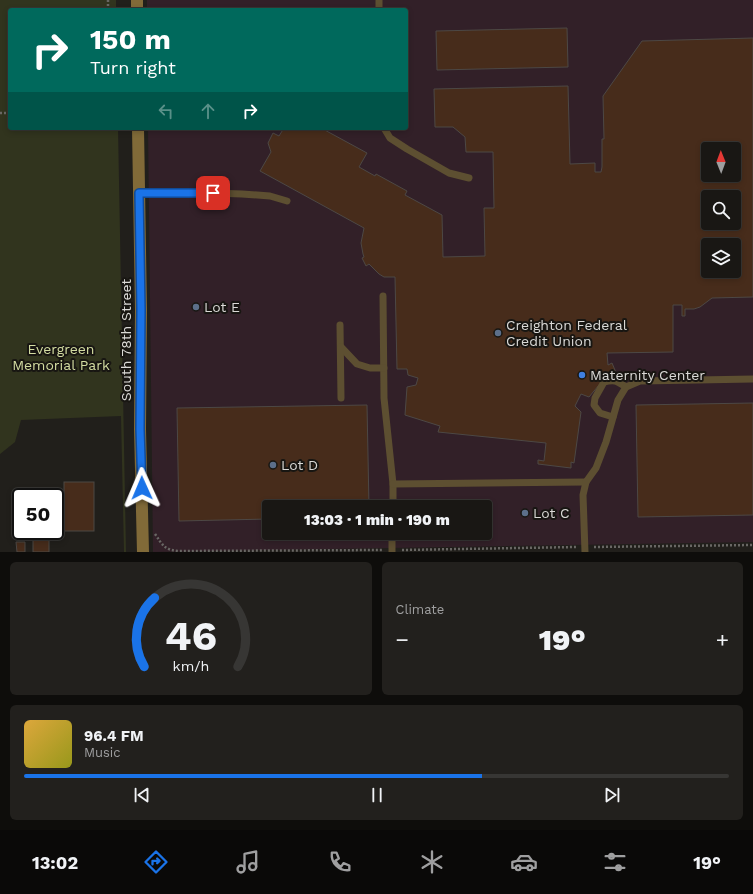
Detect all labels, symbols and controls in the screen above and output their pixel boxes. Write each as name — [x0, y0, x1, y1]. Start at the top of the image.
text: 150 m — [90, 23, 171, 56]
icon: right — [24, 24, 76, 76]
text: Turn right — [90, 57, 176, 78]
icon: left — [155, 100, 177, 122]
icon: ahead — [197, 100, 219, 122]
icon: right — [239, 100, 261, 122]
north arrow — [701, 142, 741, 182]
map controls — [701, 142, 741, 278]
pin — [196, 176, 230, 210]
icon: arrive — [202, 182, 224, 204]
button: search — [701, 190, 741, 230]
button: layers — [701, 238, 741, 278]
street label: South 78th Street — [118, 279, 134, 401]
place label: Lot E — [204, 299, 240, 315]
marker: Lot E — [191, 302, 201, 312]
place label: Creighton Federal Credit Union — [506, 317, 628, 349]
marker: Creighton Federal Credit Union — [493, 328, 503, 338]
park label: Evergreen Memorial Park — [12, 341, 110, 373]
place label: Maternity Center — [590, 367, 705, 383]
marker: Maternity Center — [577, 370, 587, 380]
place label: Lot D — [281, 457, 318, 473]
marker: Lot D — [268, 460, 278, 470]
position arrow — [121, 467, 163, 509]
speed limit sign: 50 — [12, 488, 64, 540]
place label: Lot C — [533, 505, 570, 521]
marker: Lot C — [520, 508, 530, 518]
text: 13:03 · 1 min · 190 m — [304, 511, 450, 529]
text: Climate — [396, 602, 444, 617]
text: 46 — [165, 610, 217, 659]
text: 19° — [539, 622, 586, 657]
text: − — [396, 627, 409, 652]
text: + — [716, 627, 729, 652]
text: km/h — [172, 657, 209, 673]
text: 96.4 FM — [84, 727, 144, 745]
text: Music — [84, 745, 121, 760]
icon: previous — [131, 784, 153, 806]
icon: pause — [366, 784, 388, 806]
icon: next — [601, 784, 623, 806]
icon: directions — [142, 848, 170, 876]
icon: music — [234, 848, 262, 876]
icon: phone — [326, 848, 354, 876]
icon: climate — [418, 848, 446, 876]
icon: car — [510, 848, 538, 876]
icon: filters — [601, 848, 629, 876]
text: 13:02 — [32, 852, 78, 873]
text: 19° — [693, 852, 721, 873]

